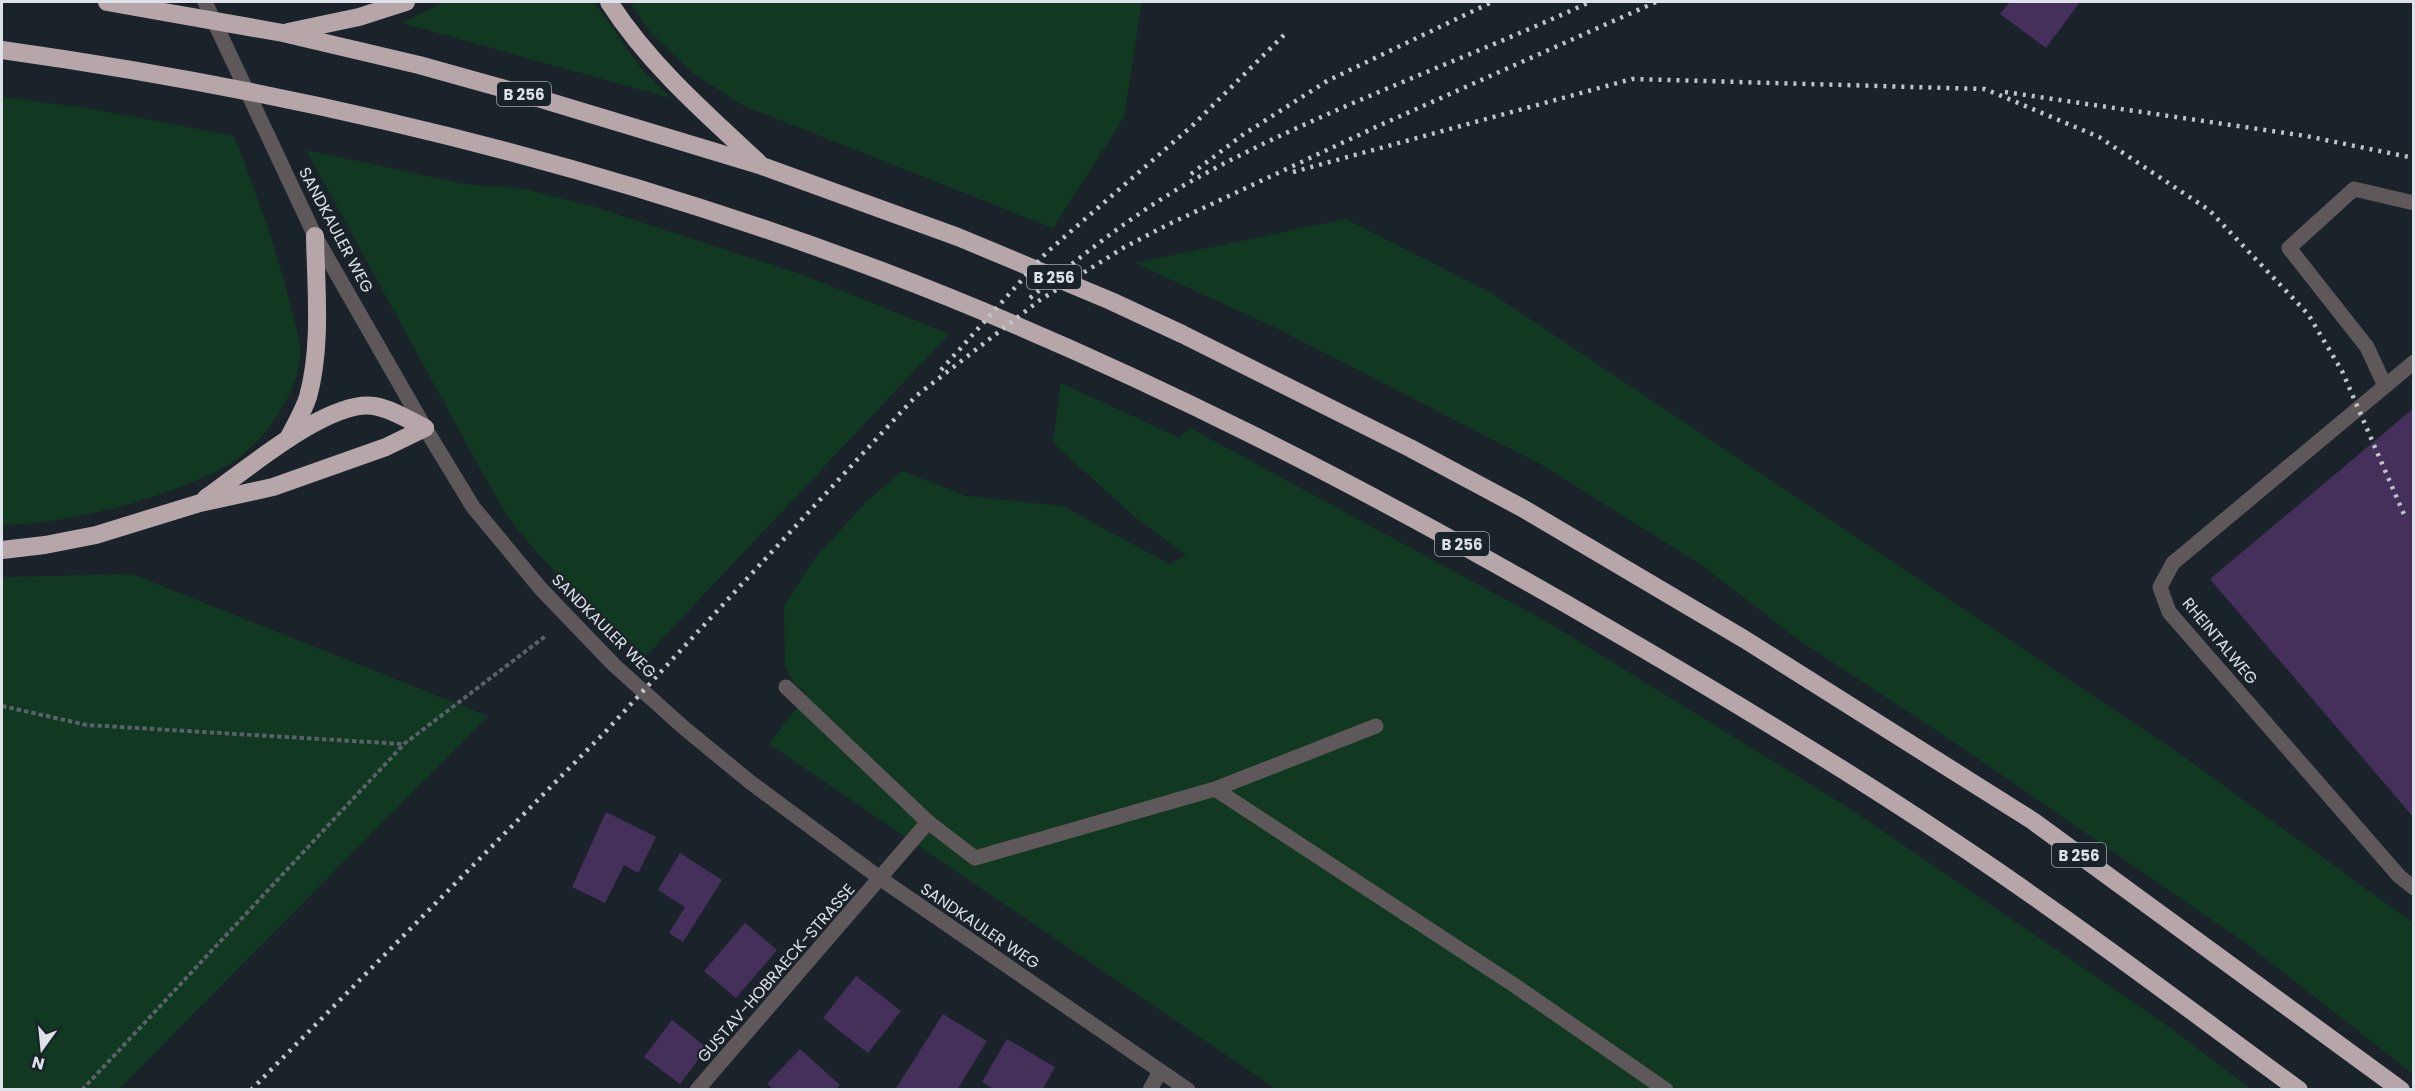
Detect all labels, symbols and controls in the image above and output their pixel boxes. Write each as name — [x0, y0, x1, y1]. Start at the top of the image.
road number: B 256 — [497, 82, 551, 106]
street label: SANDKAULER WEG — [293, 163, 379, 297]
road number: B 256 — [1027, 265, 1081, 289]
road number: B 256 — [1435, 532, 1489, 556]
street label: SANDKAULER WEG — [547, 569, 661, 683]
street label: RHEINTALWEG — [2177, 593, 2263, 689]
road number: B 256 — [2052, 843, 2106, 867]
street label: SANDKAULER WEG — [916, 878, 1044, 974]
street label: GUSTAV-HOBRAECK-STRASSE — [692, 879, 860, 1067]
north arrow — [12, 1019, 72, 1079]
text: N — [29, 1050, 47, 1076]

